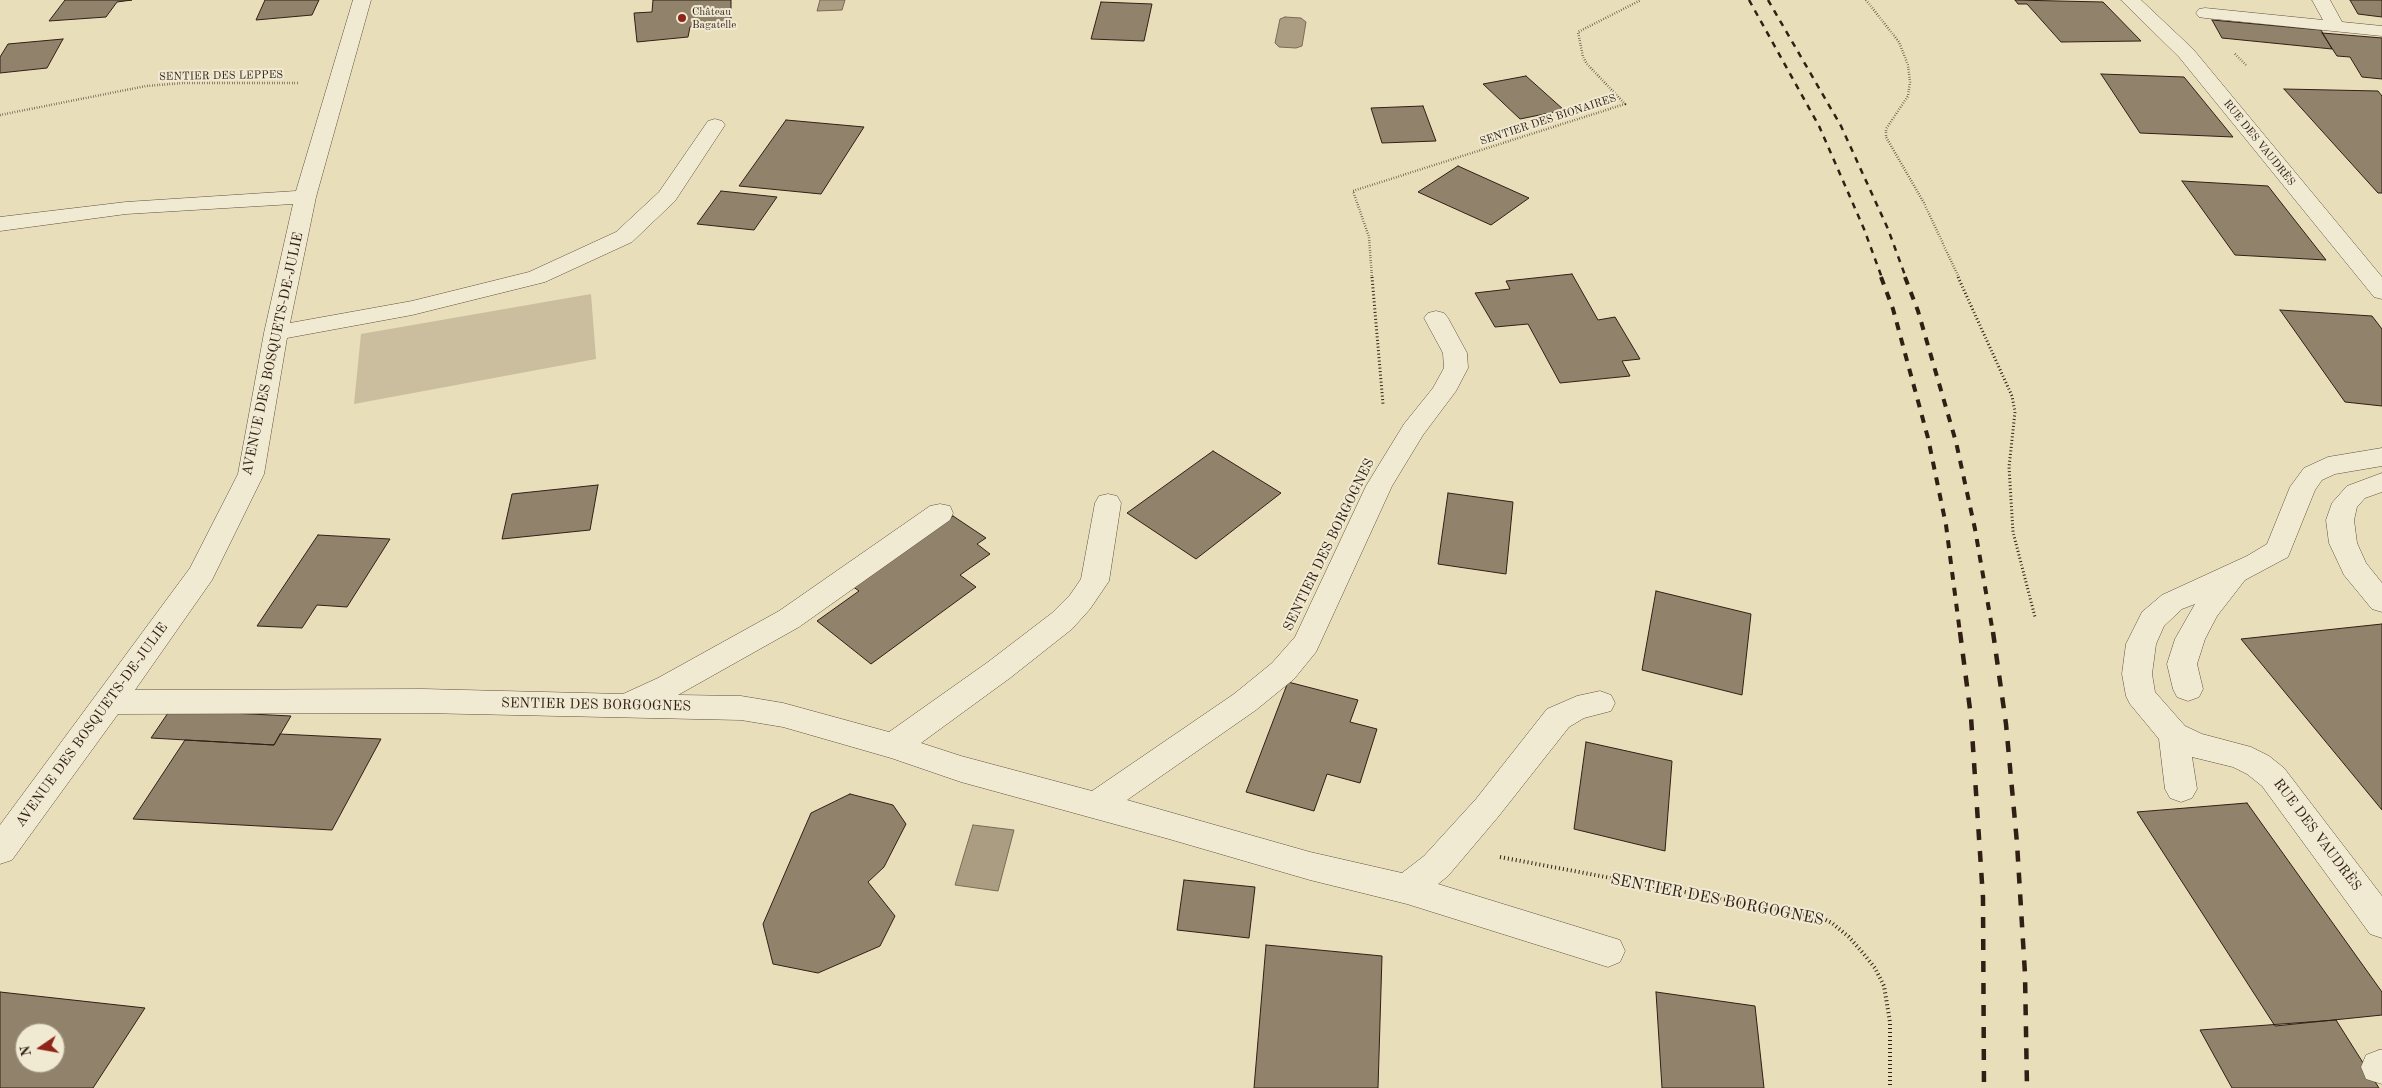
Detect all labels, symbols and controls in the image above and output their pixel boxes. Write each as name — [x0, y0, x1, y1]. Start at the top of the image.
place label: Château Bagatelle — [692, 5, 736, 31]
marker: Château Bagatelle — [676, 12, 688, 24]
street label: SENTIER DES LEPPES — [159, 68, 283, 84]
street label: SENTIER DES BIONAIRES — [1478, 92, 1618, 148]
street label: RUE DES VAUDRÈS — [2220, 97, 2298, 189]
street label: AVENUE DES BOSQUETS-DE-JULIE — [239, 231, 307, 477]
street label: SENTIER DES BORGOGNES — [1280, 456, 1378, 634]
street label: AVENUE DES BOSQUETS-DE-JULIE — [12, 620, 172, 830]
street label: SENTIER DES BORGOGNES — [501, 695, 691, 715]
street label: RUE DES VAUDRÈS — [2269, 776, 2365, 894]
street label: SENTIER DES BORGOGNES — [1609, 870, 1825, 930]
north arrow — [15, 1023, 65, 1073]
text: N — [18, 1044, 34, 1058]

